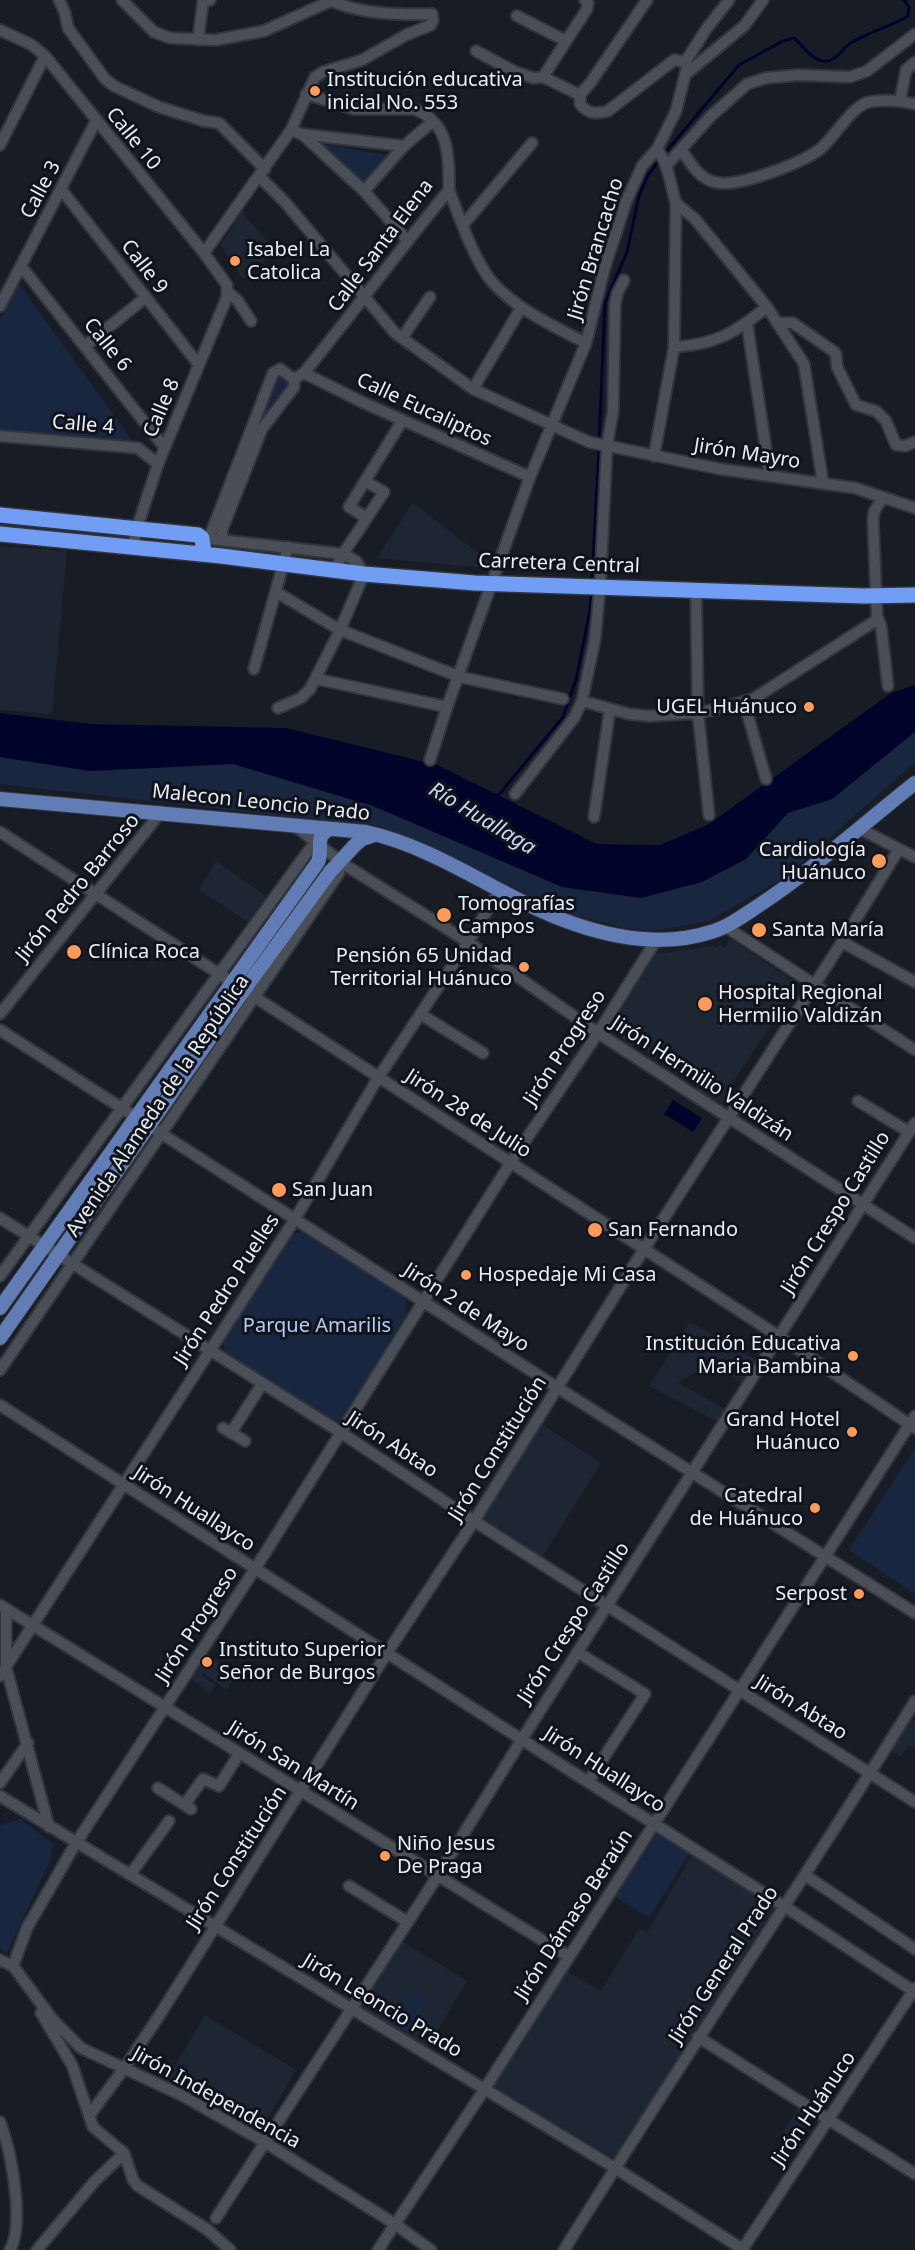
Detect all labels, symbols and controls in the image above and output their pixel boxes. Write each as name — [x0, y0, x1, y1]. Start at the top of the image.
place label: Institución educativa inicial No. 553 — [327, 68, 523, 115]
marker: Institución educativa inicial No. 553 — [308, 84, 322, 98]
street label: Calle 10 — [101, 103, 165, 175]
street label: Calle 3 — [16, 157, 66, 223]
street label: Calle Santa Elena — [323, 175, 439, 317]
street label: Jirón Brancacho — [563, 175, 629, 323]
street label: Calle 9 — [115, 235, 173, 299]
place label: Isabel La Catolica — [247, 238, 330, 285]
marker: Isabel La Catolica — [228, 254, 242, 268]
street label: Calle 6 — [78, 313, 136, 377]
street label: Calle Eucaliptos — [353, 368, 495, 452]
street label: Calle 8 — [139, 375, 185, 441]
street label: Calle 4 — [51, 410, 115, 440]
street label: Jirón Mayro — [692, 434, 802, 474]
street label: Carretera Central — [478, 549, 640, 579]
place label: UGEL Huánuco — [656, 695, 797, 719]
marker: UGEL Huánuco — [802, 700, 816, 714]
water label: Río Huallaga — [424, 777, 540, 861]
street label: Malecon Leoncio Prado — [151, 780, 371, 826]
street label: Jirón Pedro Barroso — [11, 809, 145, 967]
place label: Cardiología Huánuco — [759, 838, 866, 885]
marker: Cardiología Huánuco — [870, 852, 888, 870]
place label: Tomografías Campos — [458, 892, 575, 939]
marker: Tomografías Campos — [435, 906, 453, 924]
place label: Santa María — [772, 918, 884, 942]
marker: Santa María — [750, 921, 768, 939]
place label: Clínica Roca — [88, 940, 200, 964]
marker: Clínica Roca — [65, 943, 83, 961]
place label: Pensión 65 Unidad Territorial Huánuco — [330, 944, 512, 991]
marker: Pensión 65 Unidad Territorial Huánuco — [517, 960, 531, 974]
street label: Avenida Alameda de la República — [61, 971, 255, 1241]
place label: Hospital Regional Hermilio Valdizán — [718, 981, 883, 1028]
street label: Jirón Progreso — [519, 986, 611, 1110]
marker: Hospital Regional Hermilio Valdizán — [696, 995, 714, 1013]
street label: Jirón Hermilio Valdizán — [606, 1011, 798, 1147]
street label: Jirón 28 de Julio — [401, 1064, 535, 1164]
street label: Jirón Crespo Castillo — [776, 1127, 896, 1299]
place label: San Juan — [292, 1178, 373, 1202]
marker: San Juan — [270, 1181, 288, 1199]
street label: Jirón Pedro Puelles — [169, 1210, 285, 1370]
place label: San Fernando — [608, 1218, 738, 1242]
marker: San Fernando — [586, 1221, 604, 1239]
street label: Jirón 2 de Mayo — [399, 1258, 533, 1358]
place label: Hospedaje Mi Casa — [478, 1263, 656, 1287]
marker: Hospedaje Mi Casa — [459, 1268, 473, 1282]
park label: Parque Amarilis — [243, 1314, 391, 1338]
place label: Institución Educativa Maria Bambina — [646, 1332, 841, 1379]
marker: Institución Educativa Maria Bambina — [846, 1349, 860, 1363]
street label: Jirón Constitución — [444, 1372, 552, 1526]
street label: Jirón Abtao — [342, 1407, 442, 1483]
place label: Grand Hotel Huánuco — [726, 1408, 840, 1455]
marker: Grand Hotel Huánuco — [845, 1425, 859, 1439]
street label: Jirón Huallayco — [129, 1461, 259, 1557]
place label: Catedral de Huánuco — [689, 1484, 803, 1531]
marker: Catedral de Huánuco — [808, 1501, 822, 1515]
street label: Jirón Crespo Castillo — [513, 1538, 635, 1708]
street label: Jirón Progreso — [151, 1563, 243, 1687]
place label: Serpost — [775, 1582, 847, 1606]
marker: Serpost — [852, 1587, 866, 1601]
place label: Instituto Superior Señor de Burgos — [219, 1638, 385, 1685]
marker: Instituto Superior Señor de Burgos — [200, 1655, 214, 1669]
street label: Jirón Abtao — [751, 1670, 851, 1746]
street label: Jirón San Martín — [223, 1716, 363, 1816]
street label: Jirón Huallayco — [539, 1722, 669, 1818]
street label: Jirón Constitución — [182, 1782, 292, 1934]
street label: Jirón Dámaso Beraún — [510, 1825, 638, 2005]
place label: Niño Jesus De Praga — [397, 1832, 495, 1879]
marker: Niño Jesus De Praga — [378, 1849, 392, 1863]
street label: Jirón General Prado — [664, 1882, 784, 2048]
street label: Jirón Leoncio Prado — [298, 1949, 466, 2063]
street label: Jirón Independencia — [128, 2042, 304, 2154]
street label: Jirón Huánuco — [767, 2047, 861, 2171]

